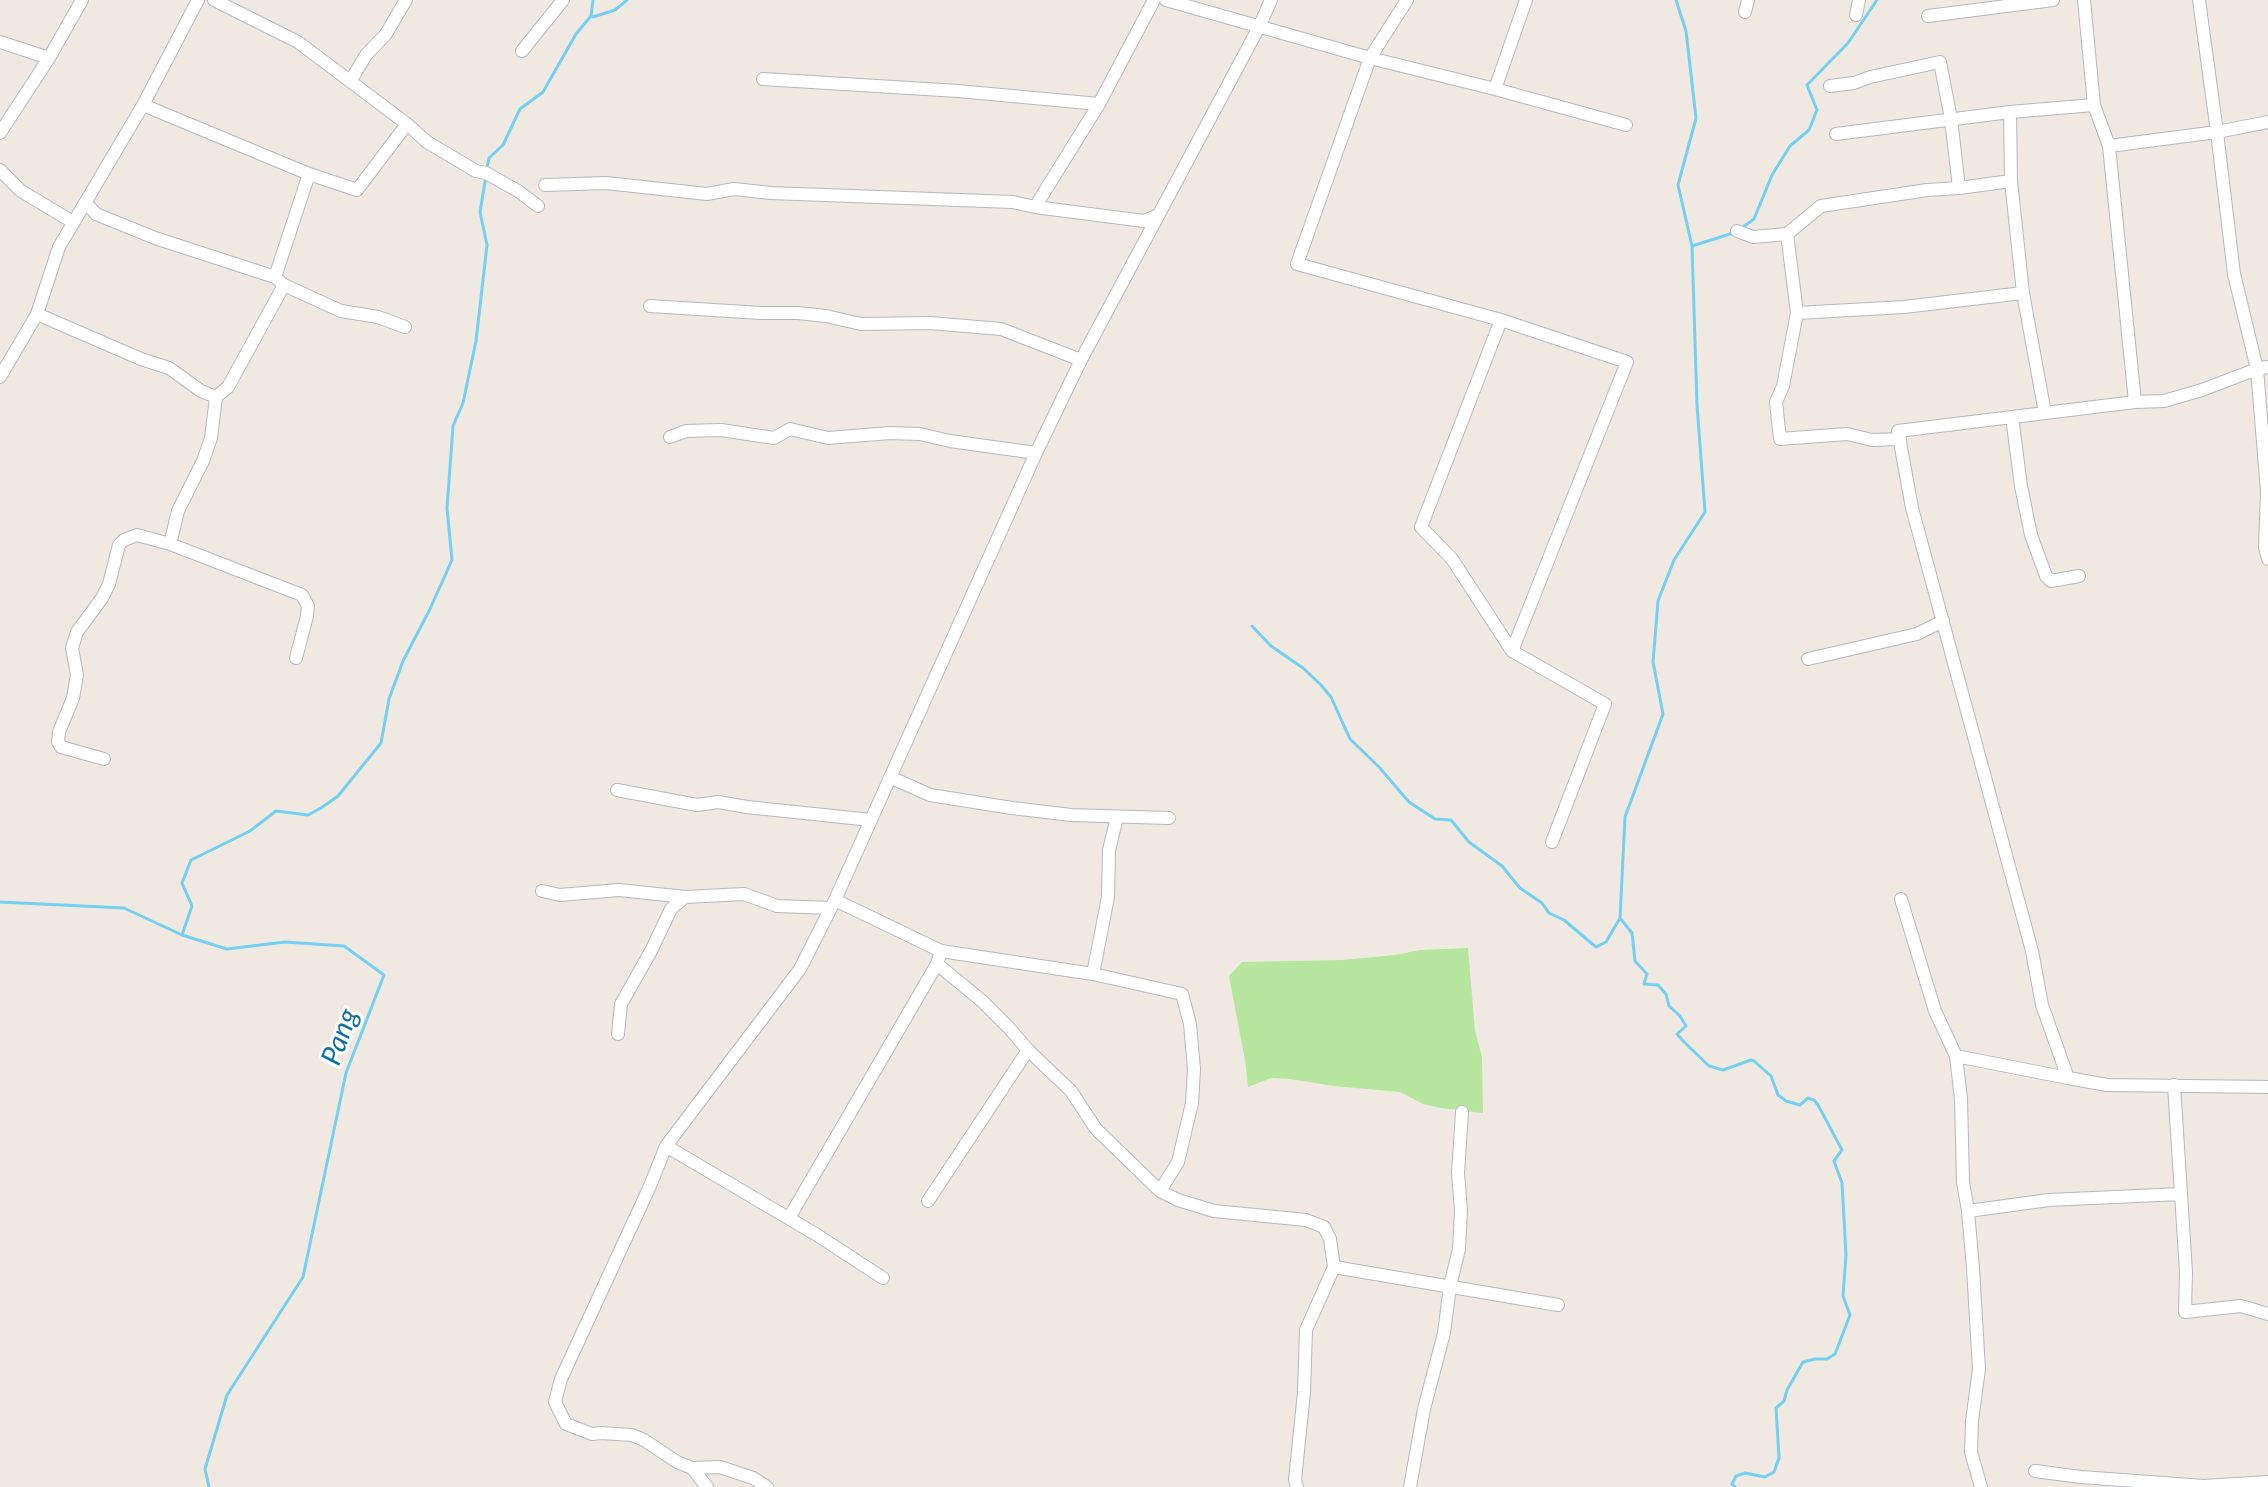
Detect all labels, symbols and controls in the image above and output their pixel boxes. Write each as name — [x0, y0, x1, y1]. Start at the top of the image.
water label: Pang — [314, 1004, 366, 1070]

